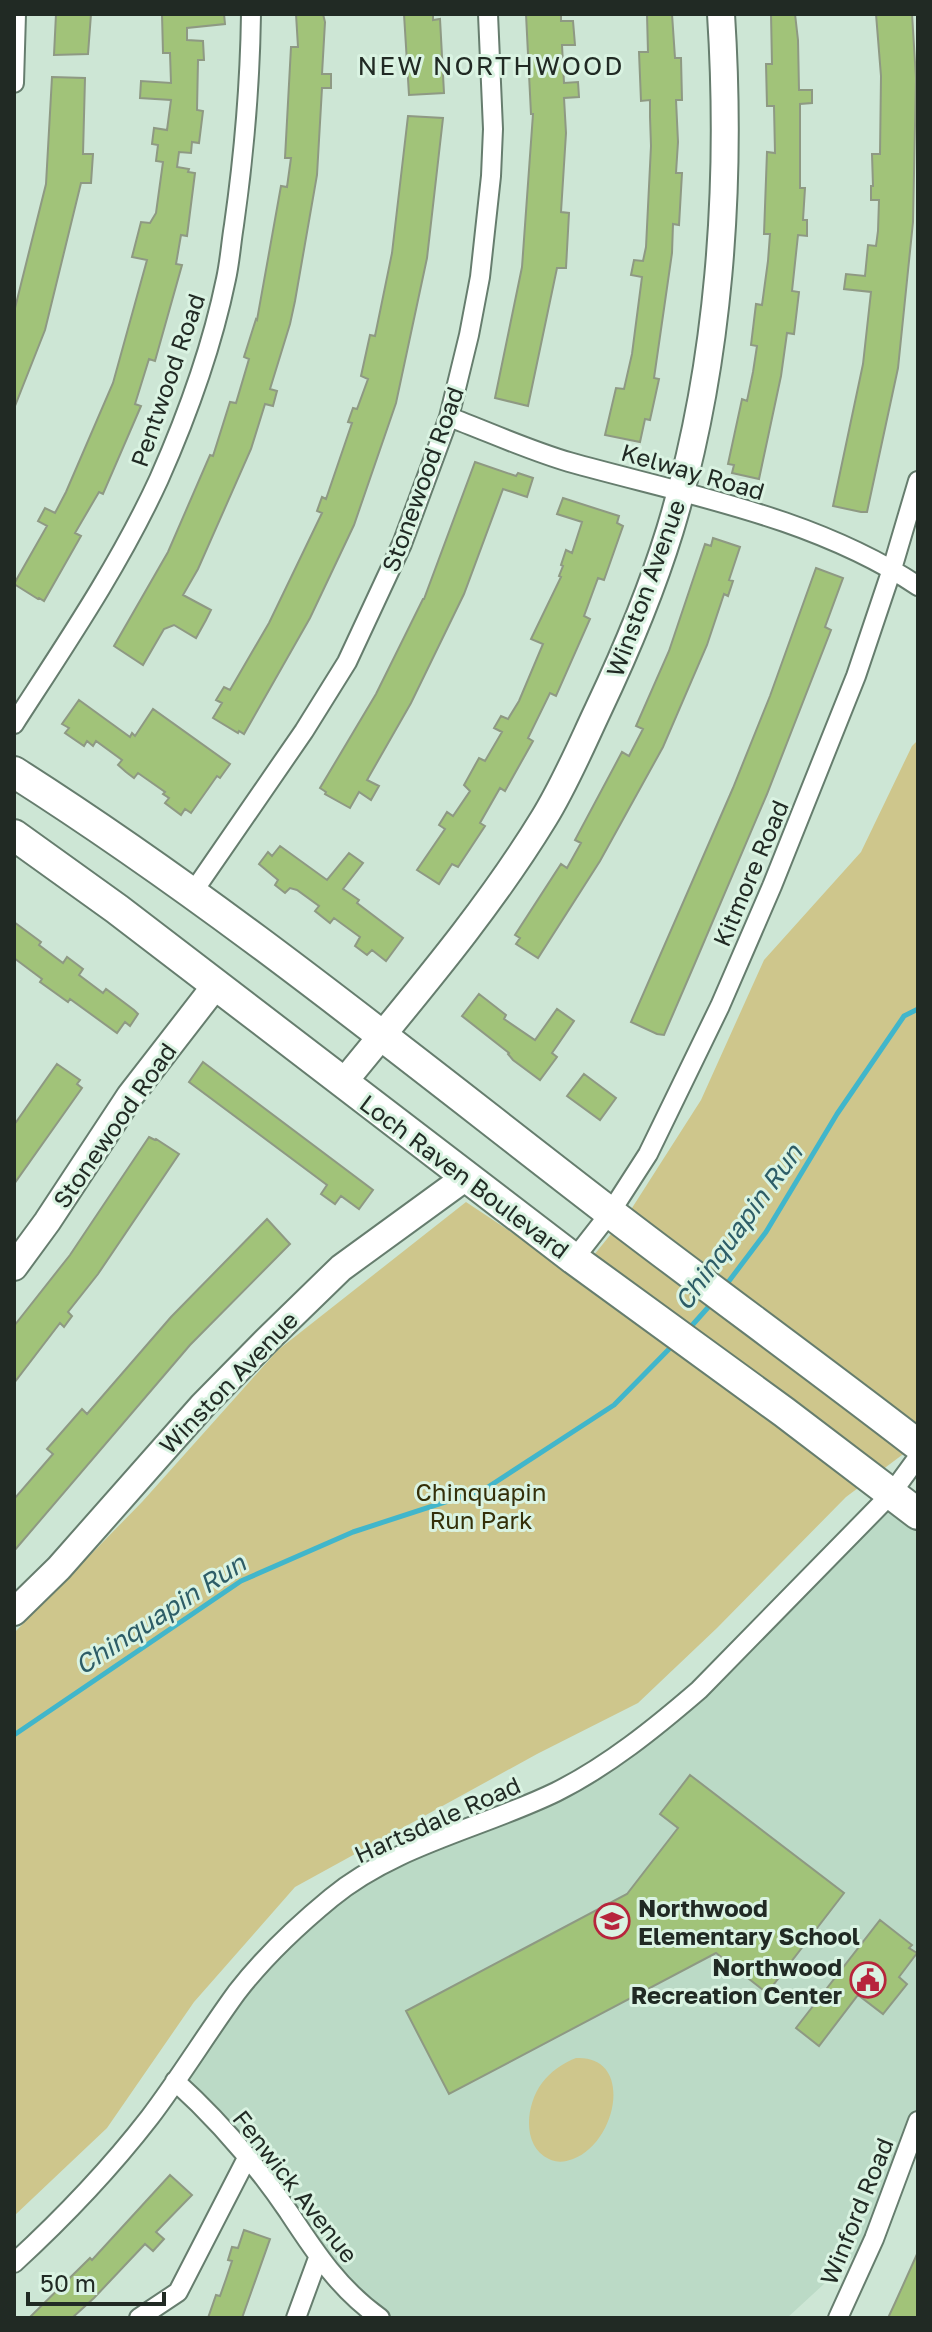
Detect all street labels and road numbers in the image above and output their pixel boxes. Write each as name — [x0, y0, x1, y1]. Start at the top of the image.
street label: Pentwood Road — [124, 290, 210, 470]
street label: Stonewood Road — [375, 382, 469, 576]
street label: Kelway Road — [618, 437, 768, 505]
street label: Winston Avenue — [599, 495, 691, 681]
street label: Kitmore Road — [706, 795, 794, 951]
street label: Stonewood Road — [46, 1037, 182, 1213]
street label: Loch Raven Boulevard — [355, 1088, 575, 1264]
street label: Winston Avenue — [153, 1305, 303, 1459]
street label: Hartsdale Road — [350, 1769, 524, 1869]
street label: Fenwick Avenue — [227, 2104, 365, 2268]
street label: Winford Road — [813, 2133, 899, 2289]

